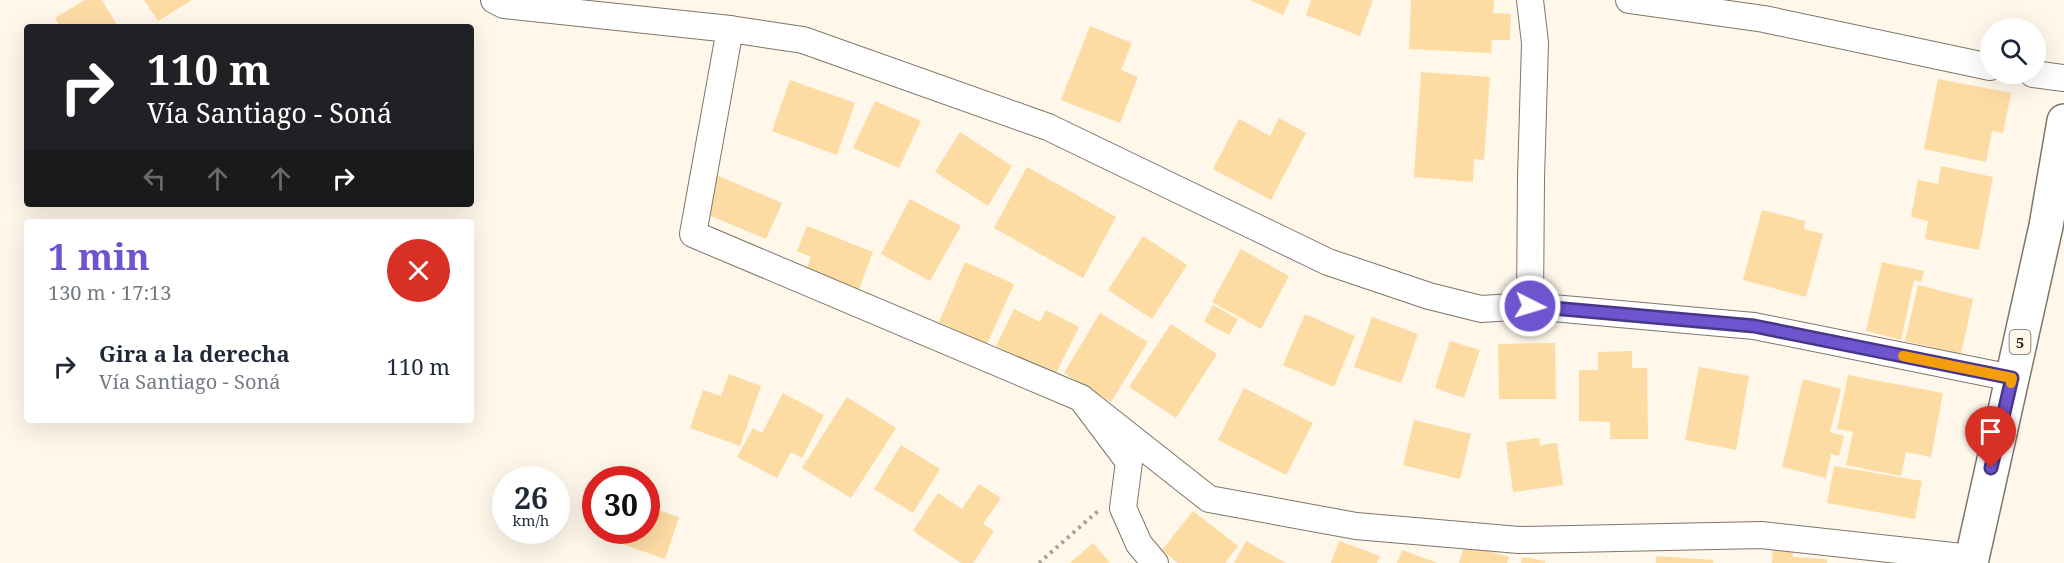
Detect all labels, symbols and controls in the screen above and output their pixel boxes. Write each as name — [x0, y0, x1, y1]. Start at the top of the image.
map controls — [1980, 18, 2046, 84]
button: search — [1980, 18, 2046, 84]
text: 110 m — [147, 40, 271, 97]
icon: right — [48, 48, 126, 126]
text: Vía Santiago - Soná — [147, 94, 392, 131]
icon: left — [138, 162, 171, 195]
icon: ahead — [201, 162, 234, 195]
icon: ahead — [264, 162, 297, 195]
icon: right — [327, 162, 360, 195]
text: 1 min — [48, 232, 150, 281]
button: close — [387, 239, 450, 302]
position arrow — [1498, 274, 1562, 338]
text: 130 m · 17:13 — [48, 279, 171, 306]
road number: 5 — [2010, 330, 2030, 354]
text: Gira a la derecha — [99, 338, 290, 368]
icon: right — [48, 350, 81, 383]
text: 110 m — [387, 351, 450, 381]
text: Vía Santiago - Soná — [99, 368, 281, 395]
pin — [1965, 406, 2016, 468]
icon: arrive — [1974, 415, 2007, 448]
speed limit sign: 30 — [582, 466, 660, 544]
text: 26 — [514, 477, 548, 518]
text: km/h — [513, 510, 549, 530]

